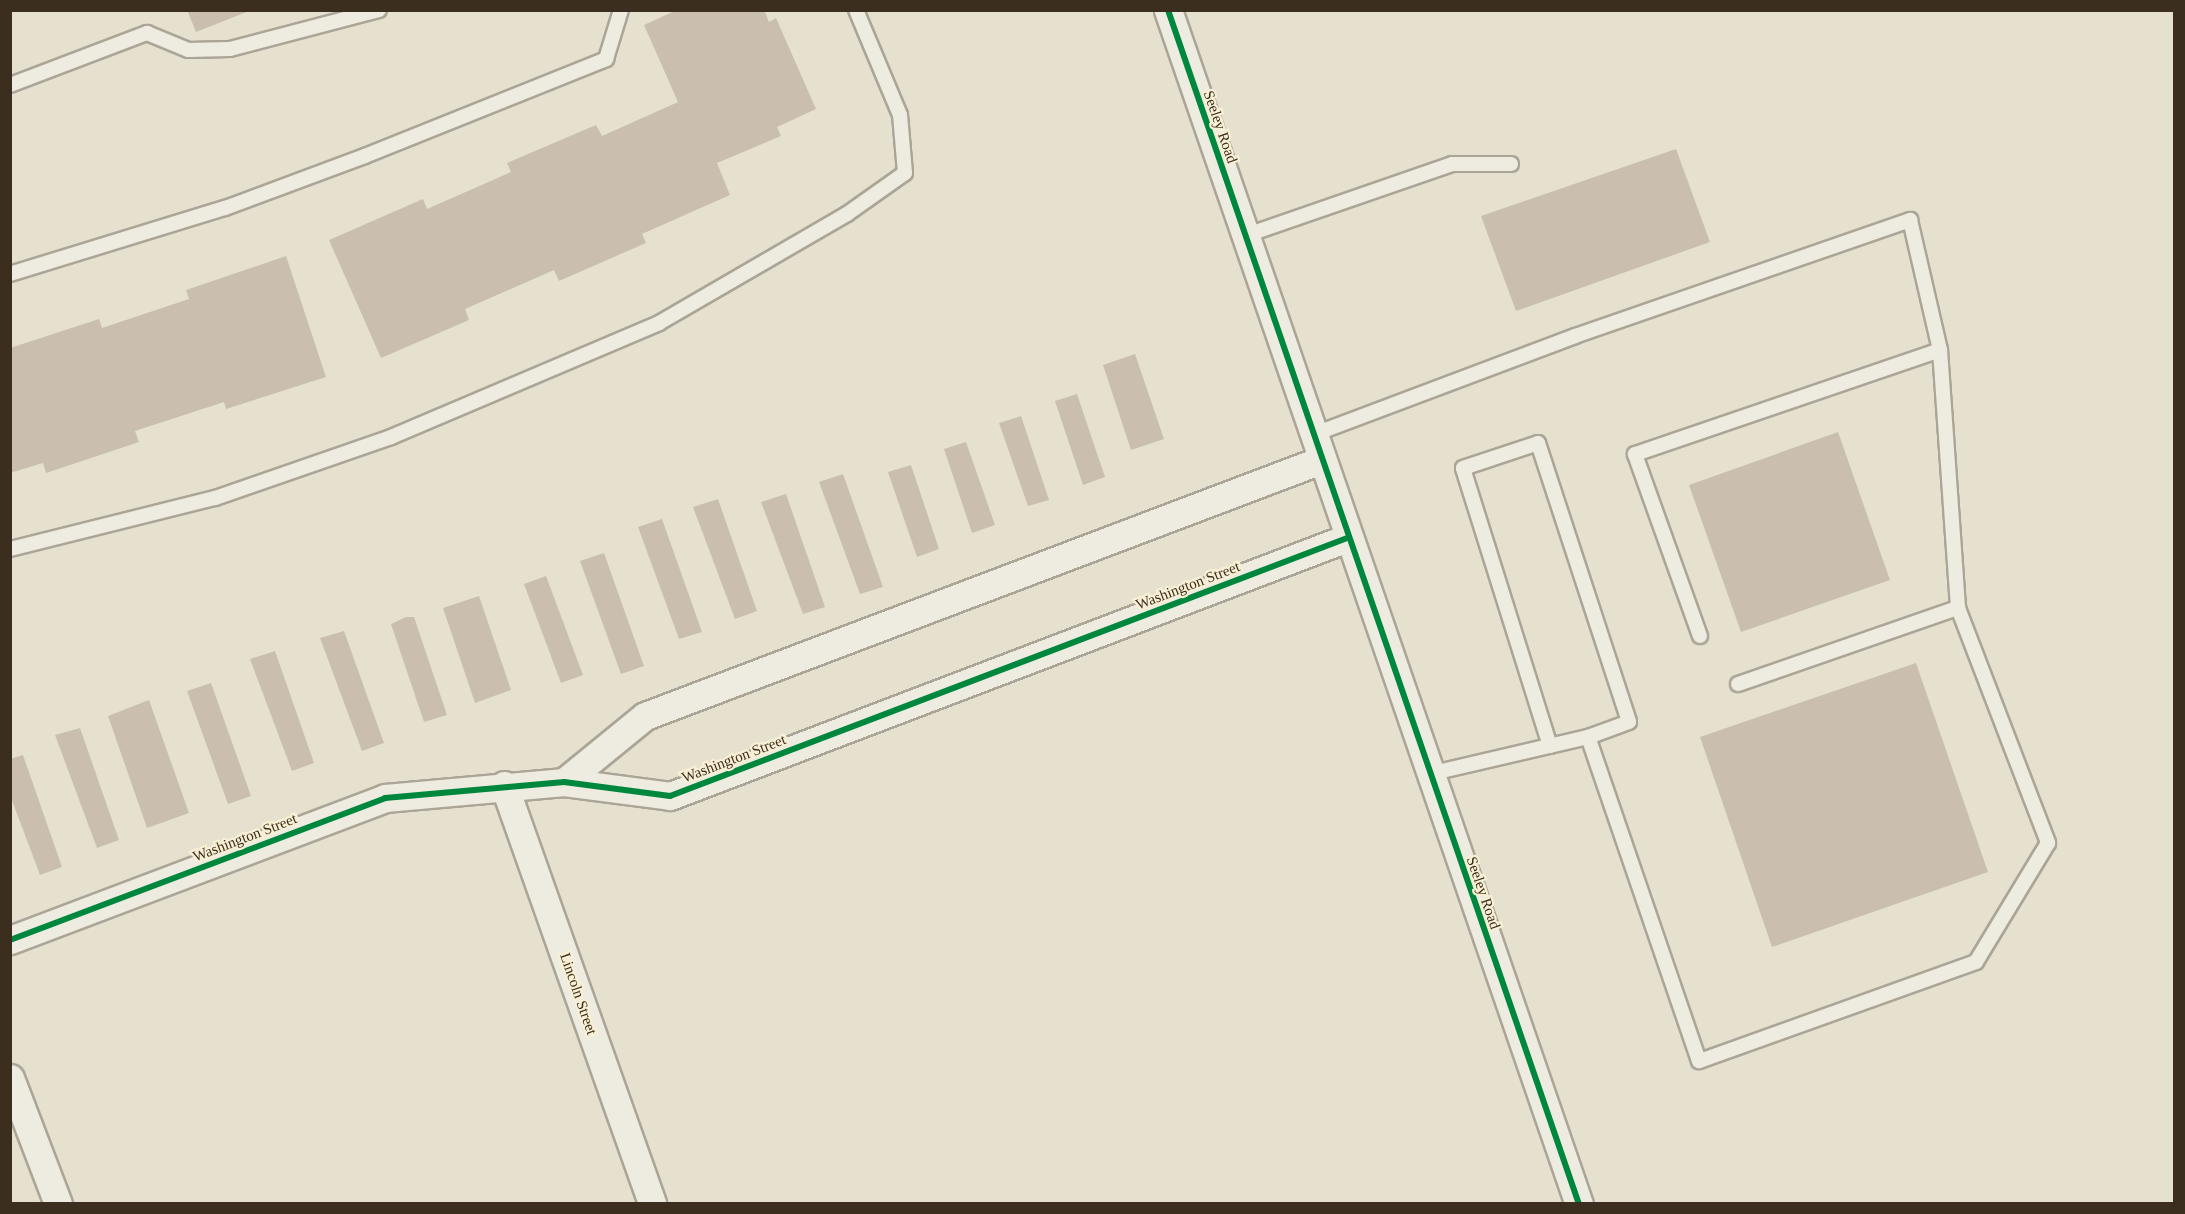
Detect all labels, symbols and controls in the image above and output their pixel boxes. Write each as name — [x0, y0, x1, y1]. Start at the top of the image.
street label: Seeley Road — [1199, 88, 1241, 166]
street label: Washington Street — [1133, 558, 1243, 614]
street label: Washington Street — [679, 731, 789, 787]
street label: Washington Street — [190, 810, 300, 866]
street label: Seeley Road — [1462, 854, 1504, 932]
street label: Lincoln Street — [556, 951, 600, 1037]

